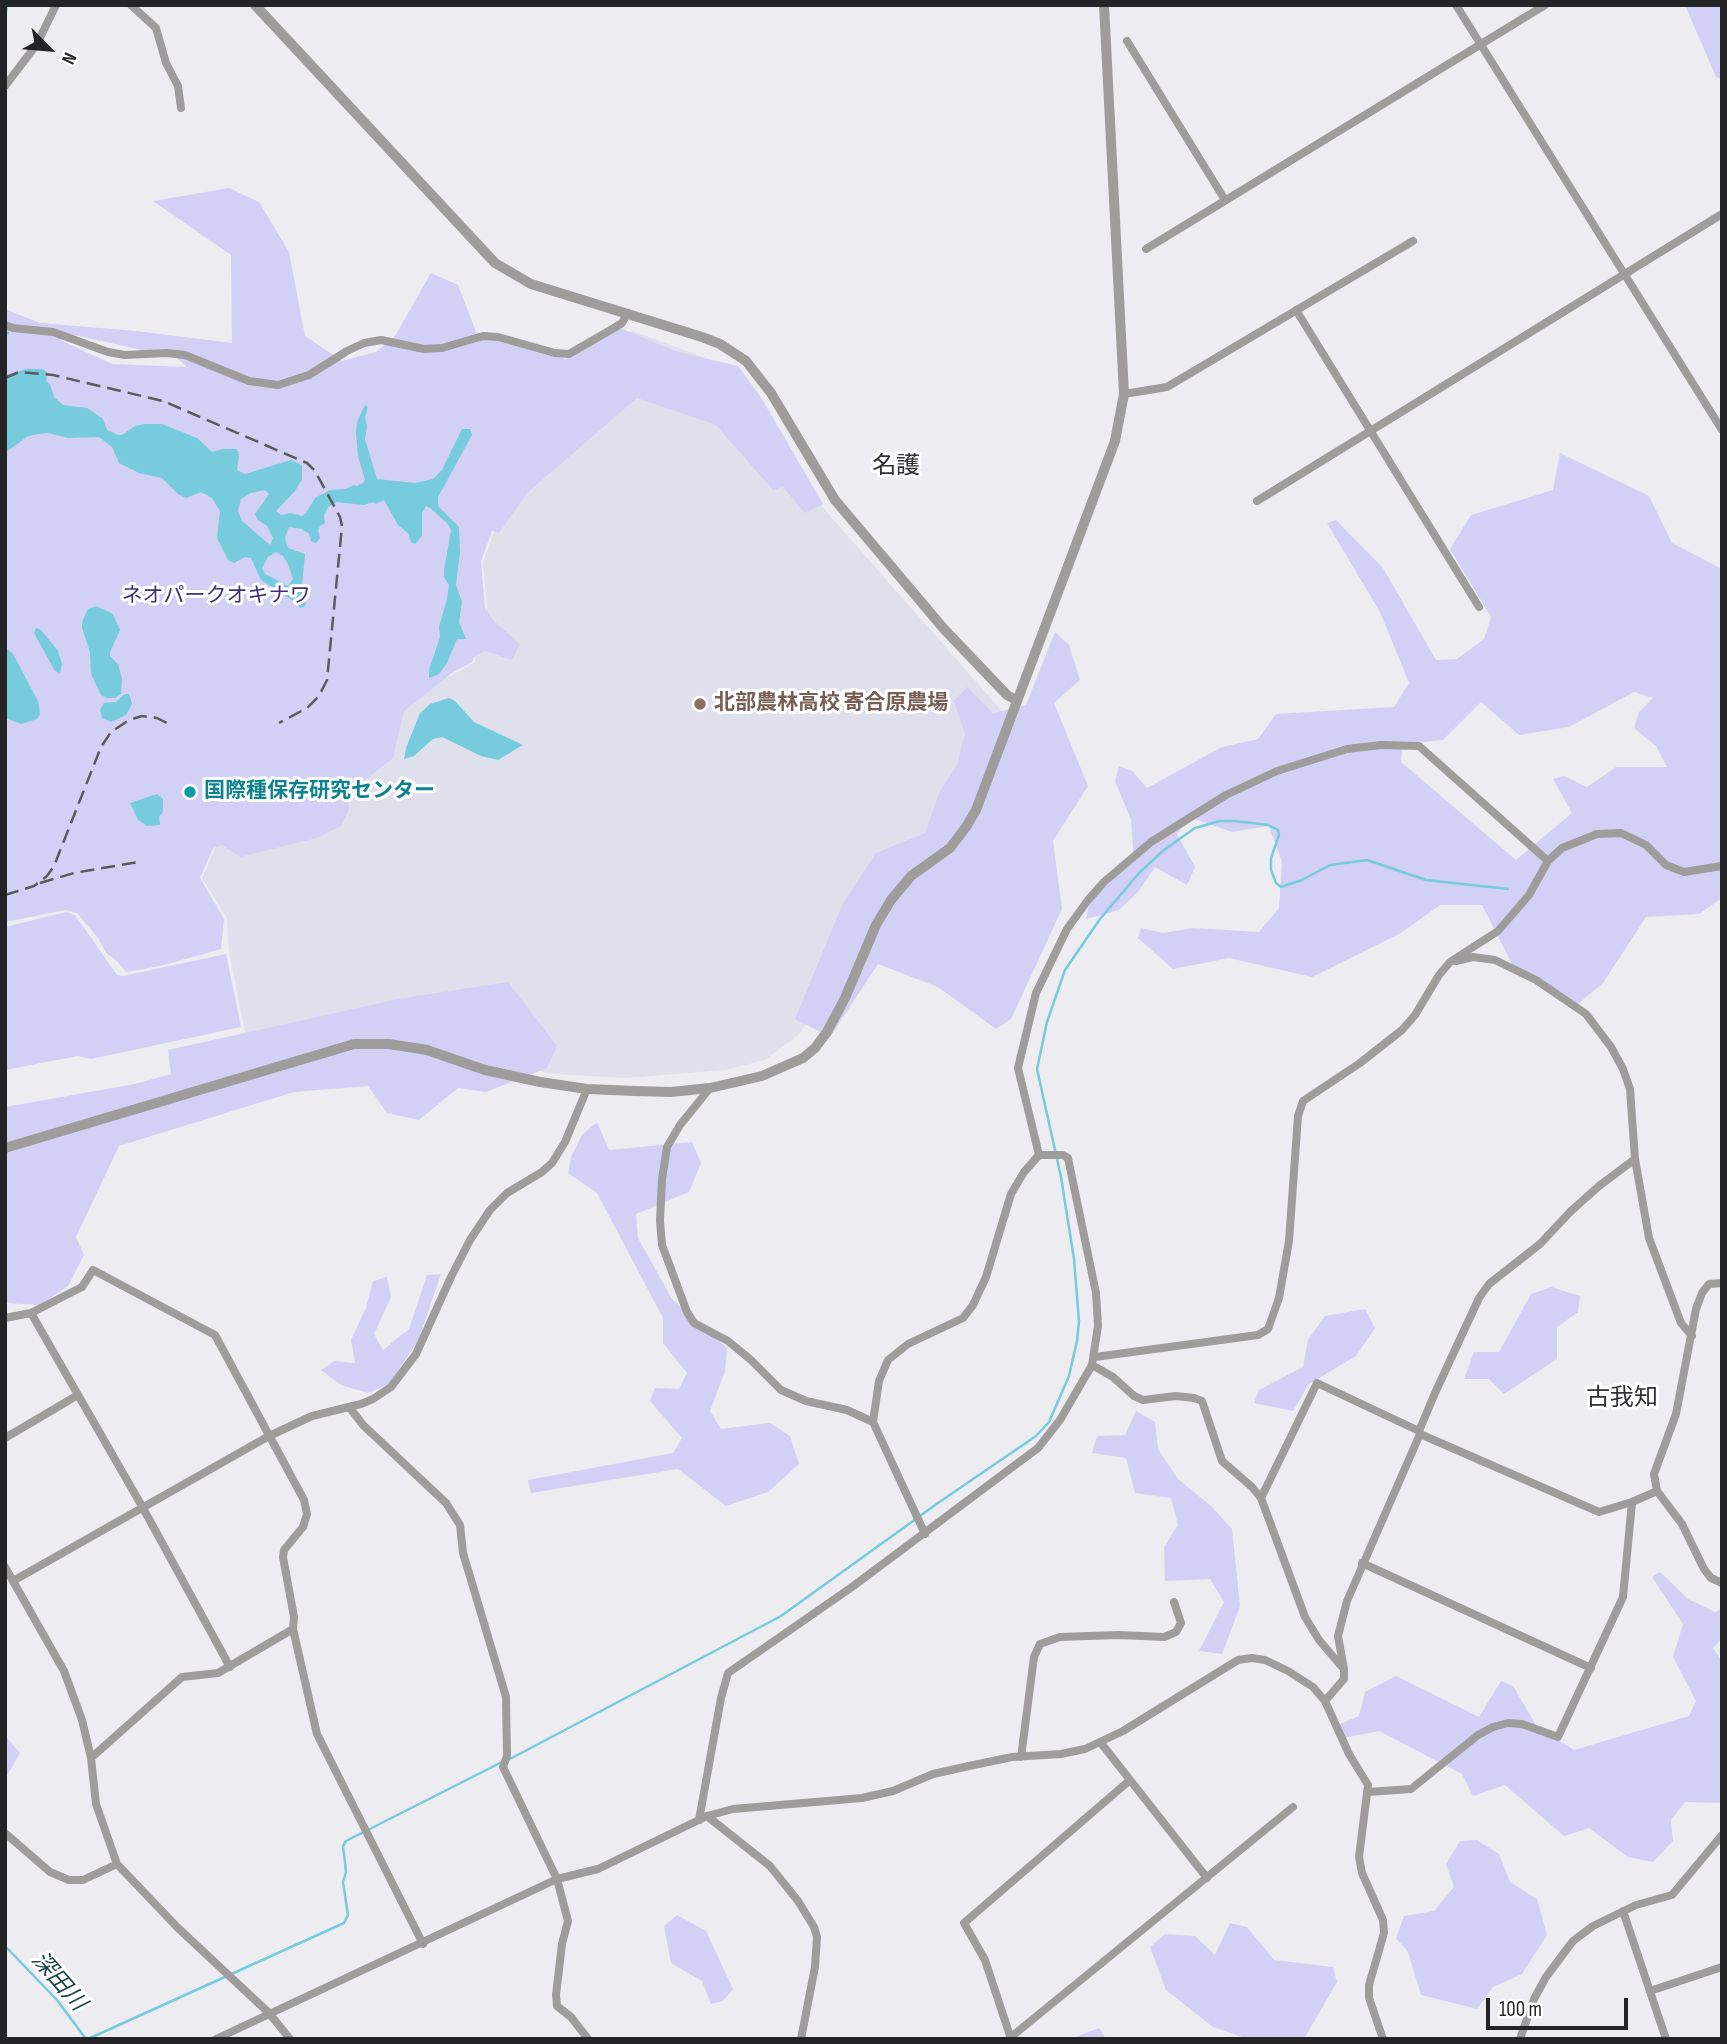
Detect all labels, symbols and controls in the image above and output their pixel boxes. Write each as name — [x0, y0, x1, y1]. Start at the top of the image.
north arrow — [14, 14, 84, 84]
text: N — [56, 49, 81, 68]
district label: 名護 — [872, 453, 920, 481]
park label: ネオパークオキナワ — [122, 584, 310, 610]
place label: 北部農林高校 寄合原農場 — [714, 691, 948, 717]
marker: 北部農林高校 寄合原農場 — [692, 696, 708, 712]
place label: 国際種保存研究センター — [204, 779, 435, 805]
marker: 国際種保存研究センター — [182, 784, 198, 800]
district label: 古我知 — [1586, 1385, 1658, 1413]
water label: 深田川 — [25, 1947, 91, 2017]
scale bar — [1489, 1984, 1631, 2028]
text: 100 m — [1499, 1997, 1542, 2022]

